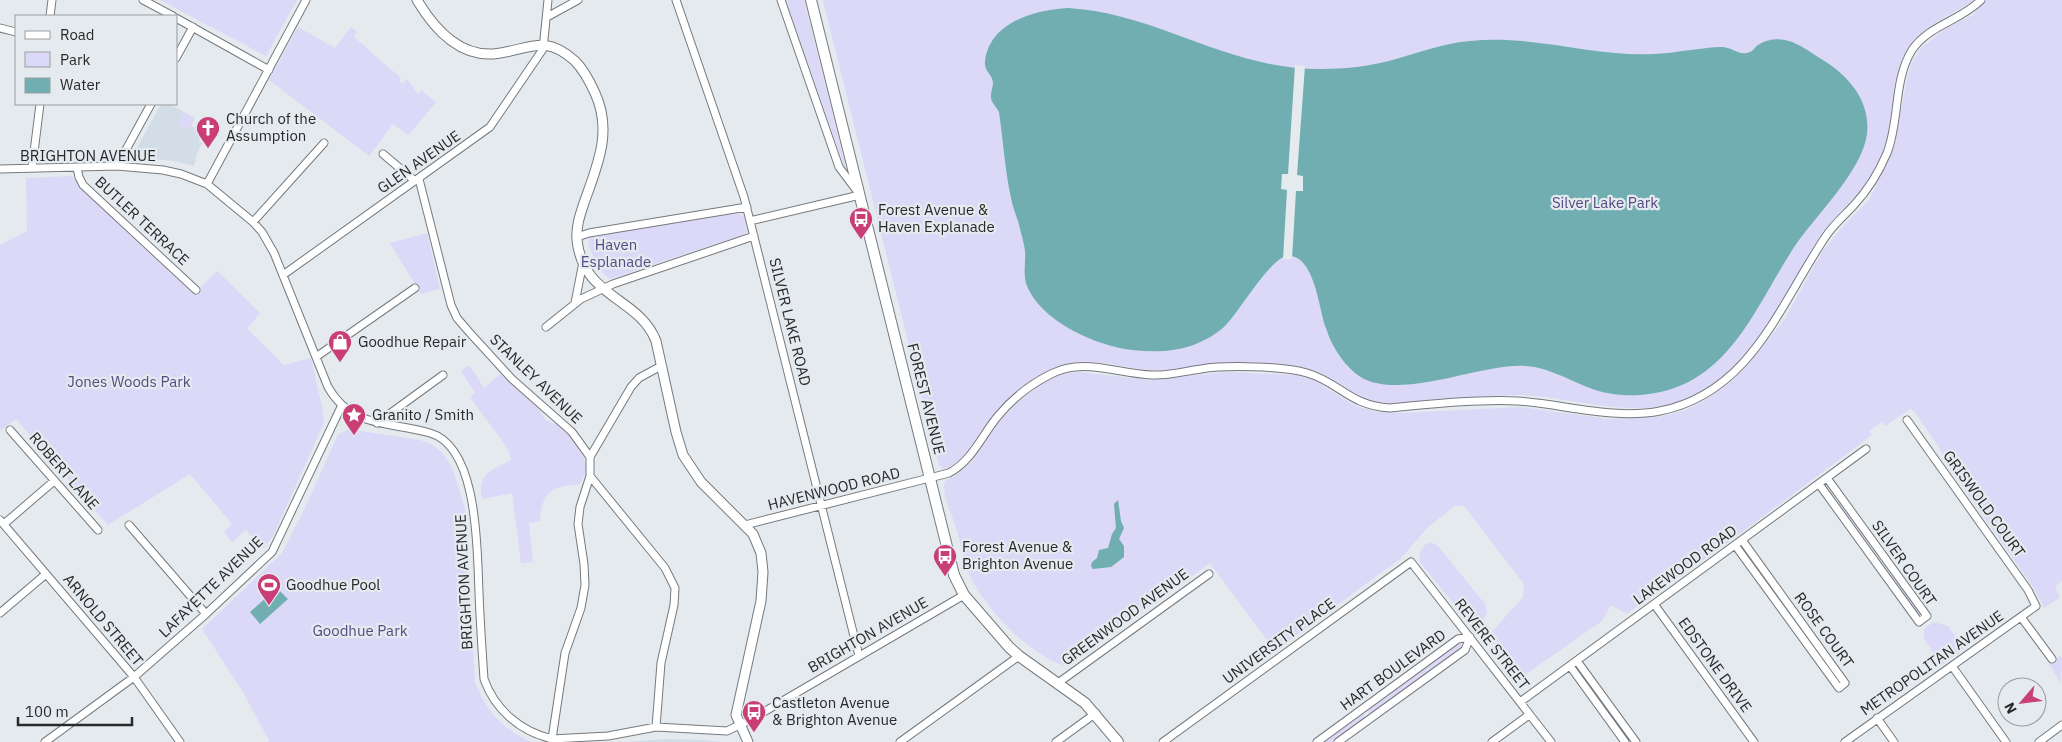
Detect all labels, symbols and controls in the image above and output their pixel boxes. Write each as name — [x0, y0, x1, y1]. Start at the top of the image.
legend — [15, 15, 178, 105]
text: Road — [60, 25, 95, 44]
text: Park — [60, 50, 90, 69]
text: Water — [60, 75, 101, 94]
place label: Church of the Assumption — [226, 109, 316, 145]
church icon: Church of the Assumption — [195, 115, 221, 149]
street label: GLEN AVENUE — [373, 126, 464, 197]
street label: BRIGHTON AVENUE — [20, 146, 156, 165]
street label: BUTLER TERRACE — [91, 172, 193, 269]
park label: Silver Lake Park — [1552, 193, 1658, 212]
place label: Forest Avenue & Haven Explanade — [878, 200, 995, 236]
bus stop icon: Forest Avenue & Haven Explanade — [848, 206, 874, 240]
park label: Haven Esplanade — [581, 235, 651, 271]
street label: SILVER LAKE ROAD — [765, 256, 816, 388]
shop icon: Goodhue Repair — [327, 329, 353, 363]
street label: STANLEY AVENUE — [486, 330, 587, 428]
place label: Goodhue Repair — [358, 332, 467, 351]
street label: FOREST AVENUE — [903, 341, 950, 457]
park label: Jones Woods Park — [67, 372, 191, 391]
place icon: Granito / Smith — [341, 402, 367, 436]
place label: Granito / Smith — [372, 405, 474, 424]
street label: ROBERT LANE — [25, 428, 103, 513]
street label: GRISWOLD COURT — [1939, 446, 2030, 561]
street label: HAVENWOOD ROAD — [766, 463, 902, 514]
street label: BRIGHTON AVENUE — [450, 514, 477, 650]
street label: SILVER COURT — [1868, 516, 1941, 609]
street label: LAKEWOOD ROAD — [1629, 521, 1740, 609]
street label: LAFAYETTE AVENUE — [155, 532, 267, 641]
place label: Forest Avenue & Brighton Avenue — [962, 537, 1073, 573]
bus stop icon: Forest Avenue & Brighton Avenue — [932, 543, 958, 577]
street label: GREENWOOD AVENUE — [1057, 564, 1192, 669]
street label: ARNOLD STREET — [59, 570, 148, 670]
sports icon: Goodhue Pool — [256, 572, 282, 606]
place label: Goodhue Pool — [286, 575, 380, 594]
street label: ROSE COURT — [1791, 588, 1858, 672]
street label: BRIGHTON AVENUE — [804, 592, 931, 677]
street label: UNIVERSITY PLACE — [1219, 593, 1339, 688]
street label: REVERE STREET — [1451, 594, 1534, 693]
street label: METROPOLITAN AVENUE — [1856, 606, 2007, 719]
street label: EDSTONE DRIVE — [1675, 614, 1756, 716]
park label: Goodhue Park — [312, 621, 408, 640]
street label: HART BOULEVARD — [1336, 625, 1449, 714]
north arrow — [1997, 677, 2047, 727]
place label: Castleton Avenue & Brighton Avenue — [772, 693, 897, 729]
scale bar — [18, 694, 131, 726]
bus stop icon: Castleton Avenue & Brighton Avenue — [741, 699, 767, 733]
text: N — [2000, 699, 2021, 717]
text: 100 m — [25, 702, 69, 721]

